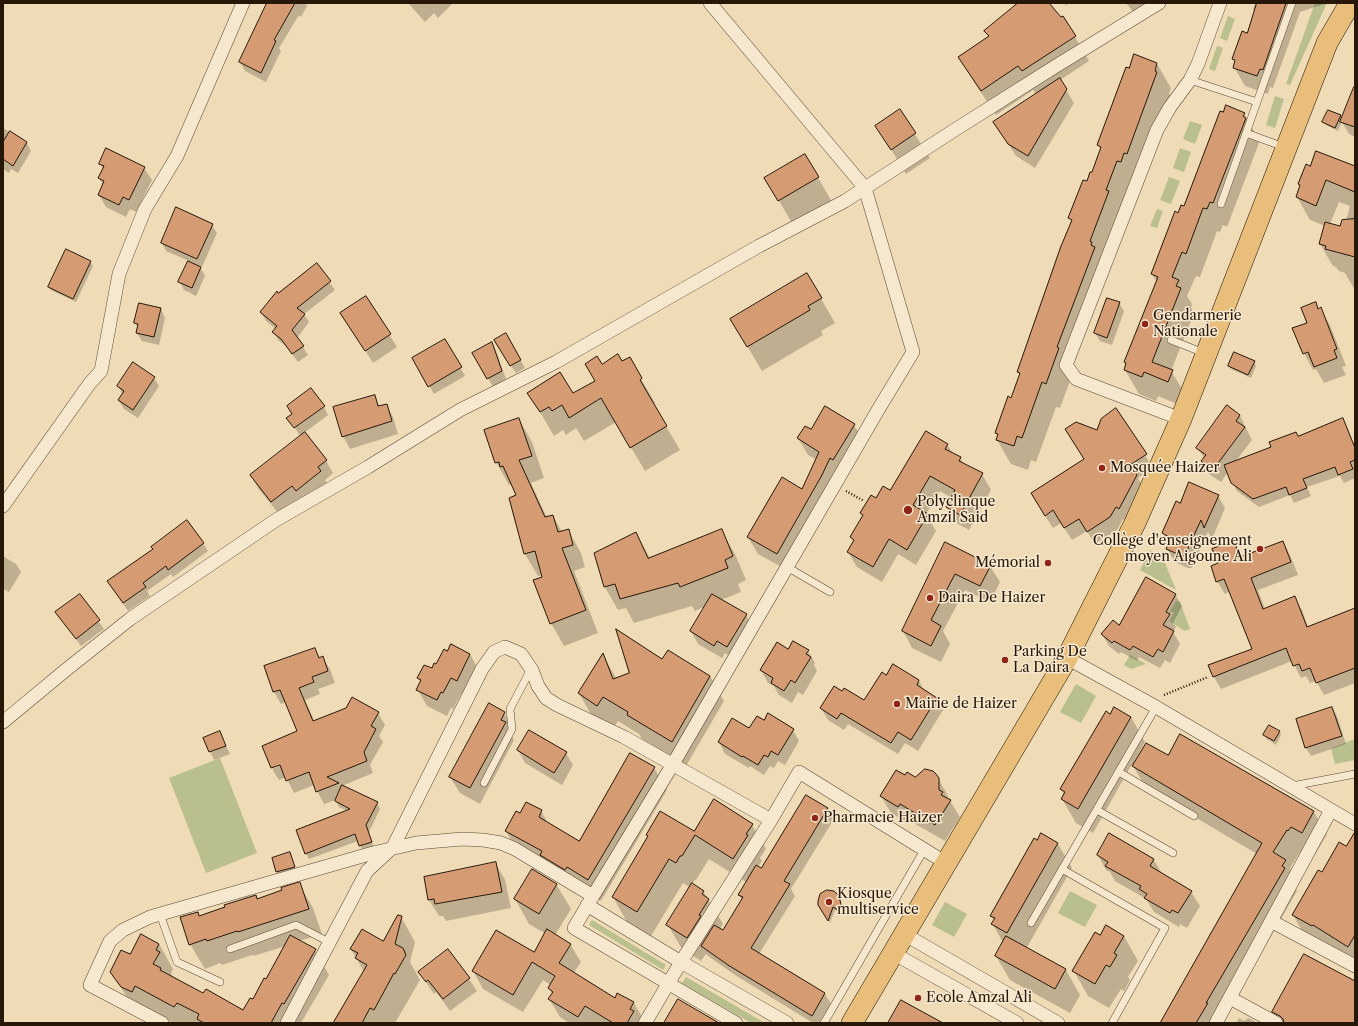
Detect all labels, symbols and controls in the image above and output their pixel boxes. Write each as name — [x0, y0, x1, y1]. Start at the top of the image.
place label: Gendarmerie Nationale — [1153, 308, 1242, 340]
marker: Gendarmerie Nationale — [1140, 319, 1150, 329]
place label: Mosquée Haizer — [1110, 460, 1219, 476]
marker: Mosquée Haizer — [1097, 463, 1107, 473]
place label: Polyclinque Amzil Said — [917, 494, 995, 526]
marker: Polyclinque Amzil Said — [902, 504, 914, 516]
place label: Collège d'enseignement moyen Aigoune Ali — [1093, 533, 1252, 566]
marker: Collège d'enseignement moyen Aigoune Ali — [1255, 544, 1265, 554]
place label: Mémorial — [975, 555, 1040, 571]
marker: Mémorial — [1043, 558, 1053, 568]
place label: Daira De Haizer — [938, 590, 1045, 606]
marker: Daira De Haizer — [925, 593, 935, 603]
place label: Parking De La Daira — [1013, 644, 1087, 676]
marker: Parking De La Daira — [1000, 655, 1010, 665]
place label: Mairie de Haizer — [905, 696, 1017, 712]
marker: Mairie de Haizer — [892, 699, 902, 709]
place label: Pharmacie Haizer — [823, 810, 942, 826]
marker: Pharmacie Haizer — [810, 813, 820, 823]
place label: Kiosque multiservice — [837, 886, 919, 918]
marker: Kiosque multiservice — [824, 897, 834, 907]
place label: Ecole Amzal Ali — [926, 990, 1032, 1006]
marker: Ecole Amzal Ali — [913, 993, 923, 1003]

